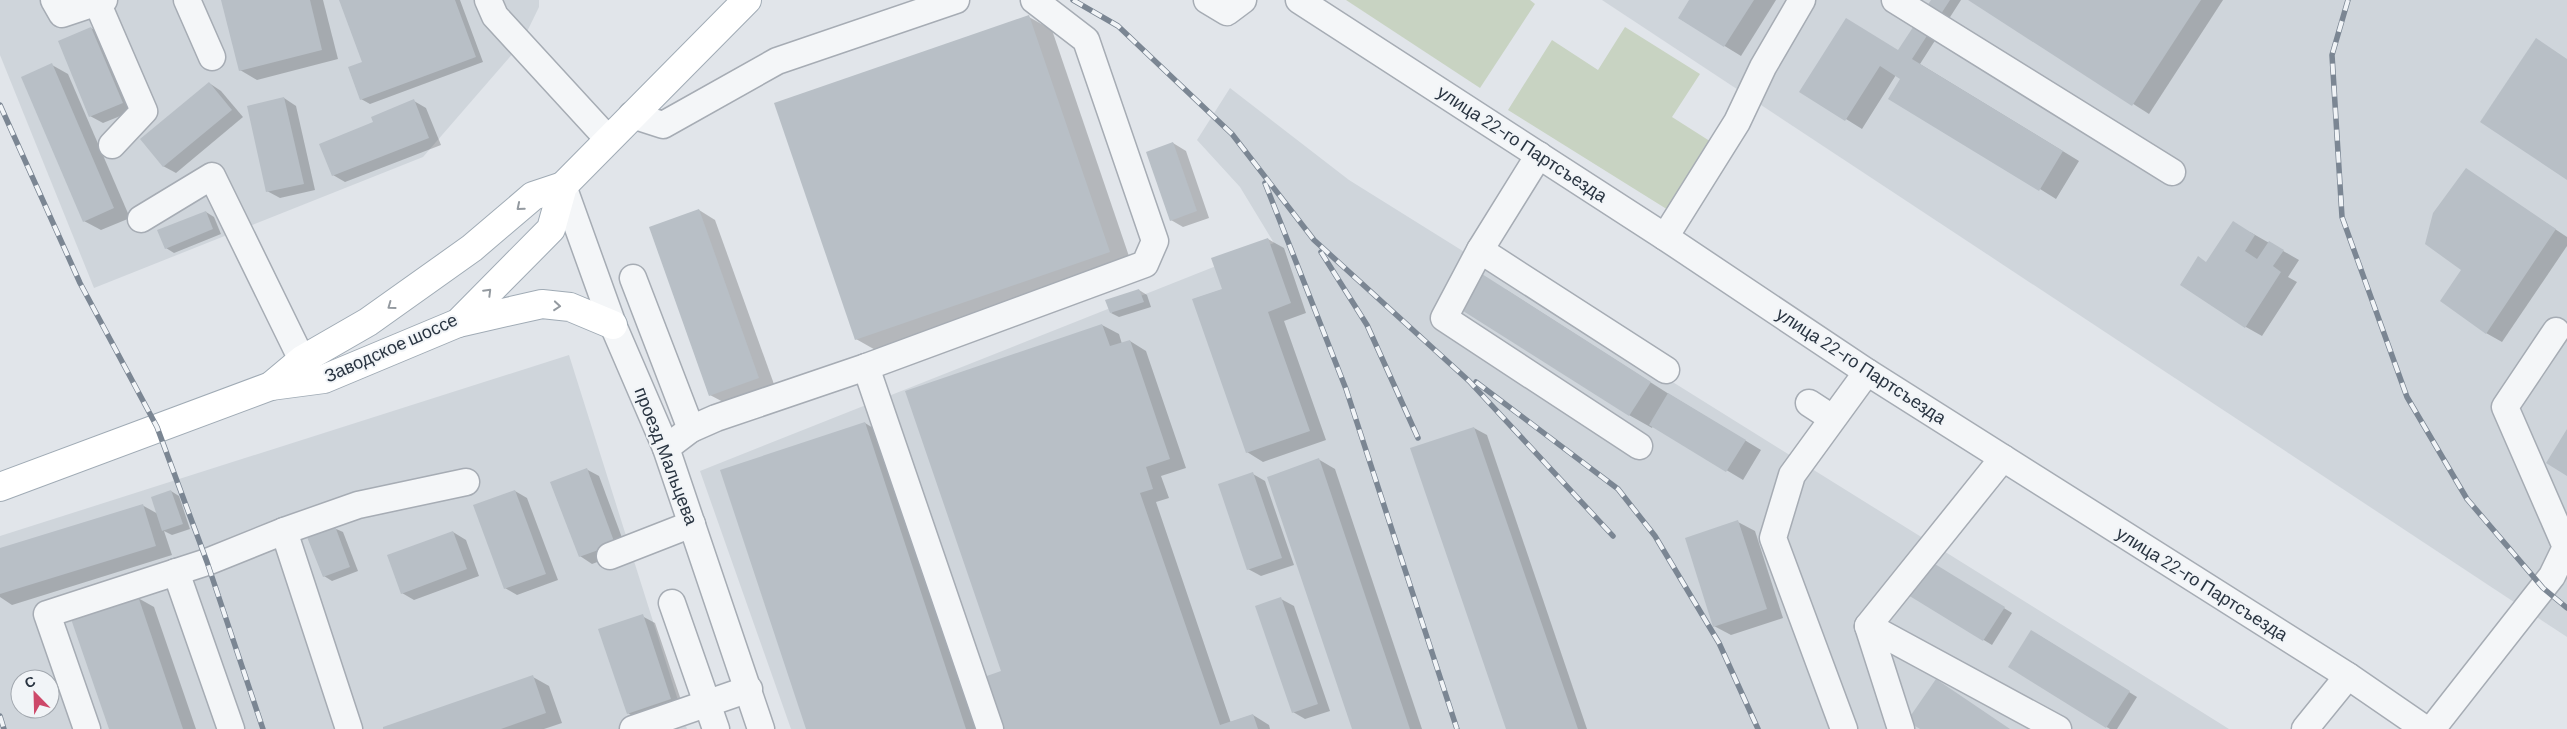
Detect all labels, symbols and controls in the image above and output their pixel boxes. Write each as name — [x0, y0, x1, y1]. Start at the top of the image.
street label: улица 22-го Партсъезда — [1433, 80, 1612, 207]
one-way arrow — [516, 202, 525, 211]
one-way arrow — [482, 289, 491, 298]
one-way arrow — [387, 300, 397, 309]
one-way arrow — [553, 300, 561, 311]
street label: улица 22-го Партсъезда — [1772, 302, 1951, 429]
street label: Заводское шоссе — [321, 308, 461, 386]
street label: проезд Мальцева — [631, 384, 704, 529]
street label: улица 22-го Партсъезда — [2113, 521, 2293, 645]
north arrow — [10, 669, 60, 719]
text: С — [22, 672, 38, 691]

